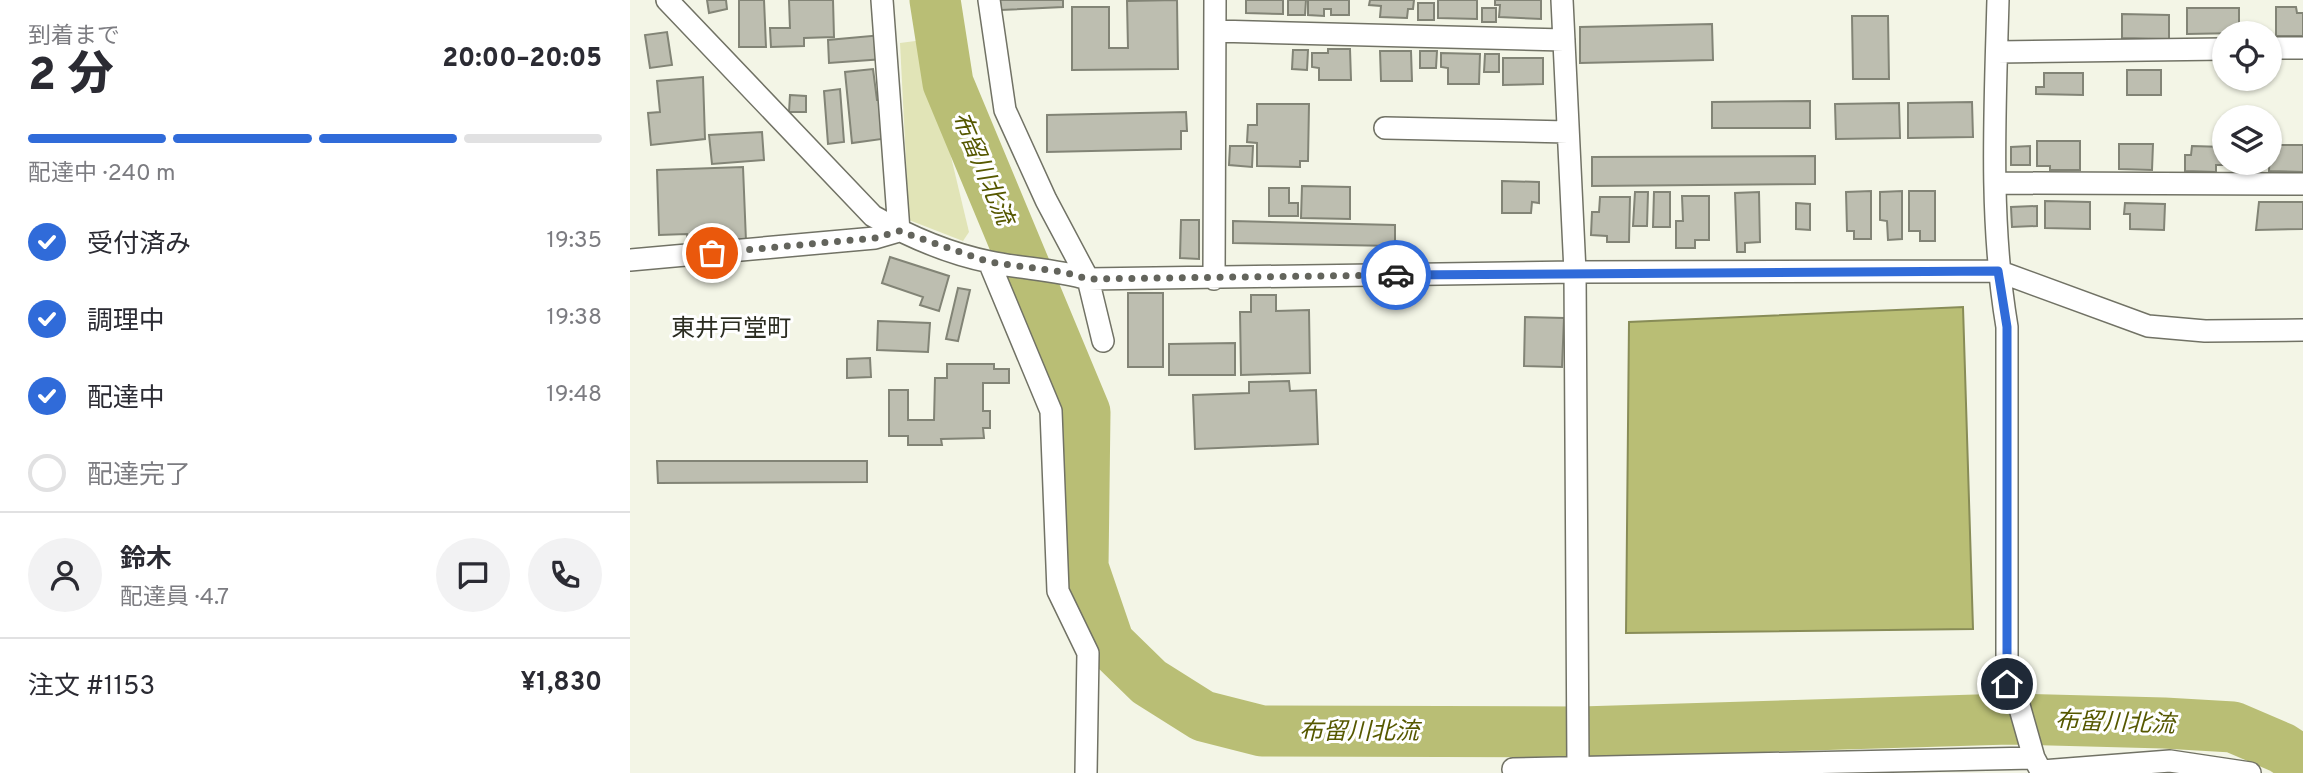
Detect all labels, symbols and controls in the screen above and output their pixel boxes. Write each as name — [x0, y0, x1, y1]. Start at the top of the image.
map controls — [2212, 21, 2282, 175]
button: locate — [2212, 21, 2282, 91]
text: 到着まで — [28, 23, 120, 52]
text: 20:00–20:05 — [442, 43, 602, 76]
text: 2 分 — [28, 48, 114, 107]
button: layers — [2212, 105, 2282, 175]
water label: 布留川北流 — [944, 108, 1020, 234]
text: 配達中 · 240 m — [28, 160, 176, 189]
icon: check — [28, 223, 66, 261]
pin — [682, 223, 742, 283]
text: 19:35 — [546, 227, 602, 256]
text: 受付済み — [87, 229, 191, 262]
icon: bag — [693, 234, 731, 272]
courier — [1361, 240, 1431, 310]
icon: car — [1377, 256, 1415, 294]
icon: check — [28, 300, 66, 338]
text: 19:38 — [547, 304, 602, 333]
text: 調理中 — [87, 306, 165, 339]
district label: 東井戸堂町 — [671, 315, 791, 345]
icon: check — [28, 377, 66, 415]
text: 19:48 — [546, 381, 602, 410]
text: 配達中 — [87, 383, 165, 416]
text: 配達完了 — [87, 460, 191, 493]
button: person — [28, 538, 102, 612]
button: chat — [436, 538, 510, 612]
button: phone — [528, 538, 602, 612]
text: 鈴木 — [120, 544, 172, 577]
text: 配達員 · 4.7 — [120, 584, 229, 613]
pin — [1977, 654, 2037, 714]
icon: home — [1988, 665, 2026, 703]
text: ¥1,830 — [520, 667, 602, 700]
text: 注文 #1153 — [28, 671, 155, 704]
water label: 布留川北流 — [2054, 707, 2179, 741]
water label: 布留川北流 — [1299, 718, 1423, 748]

